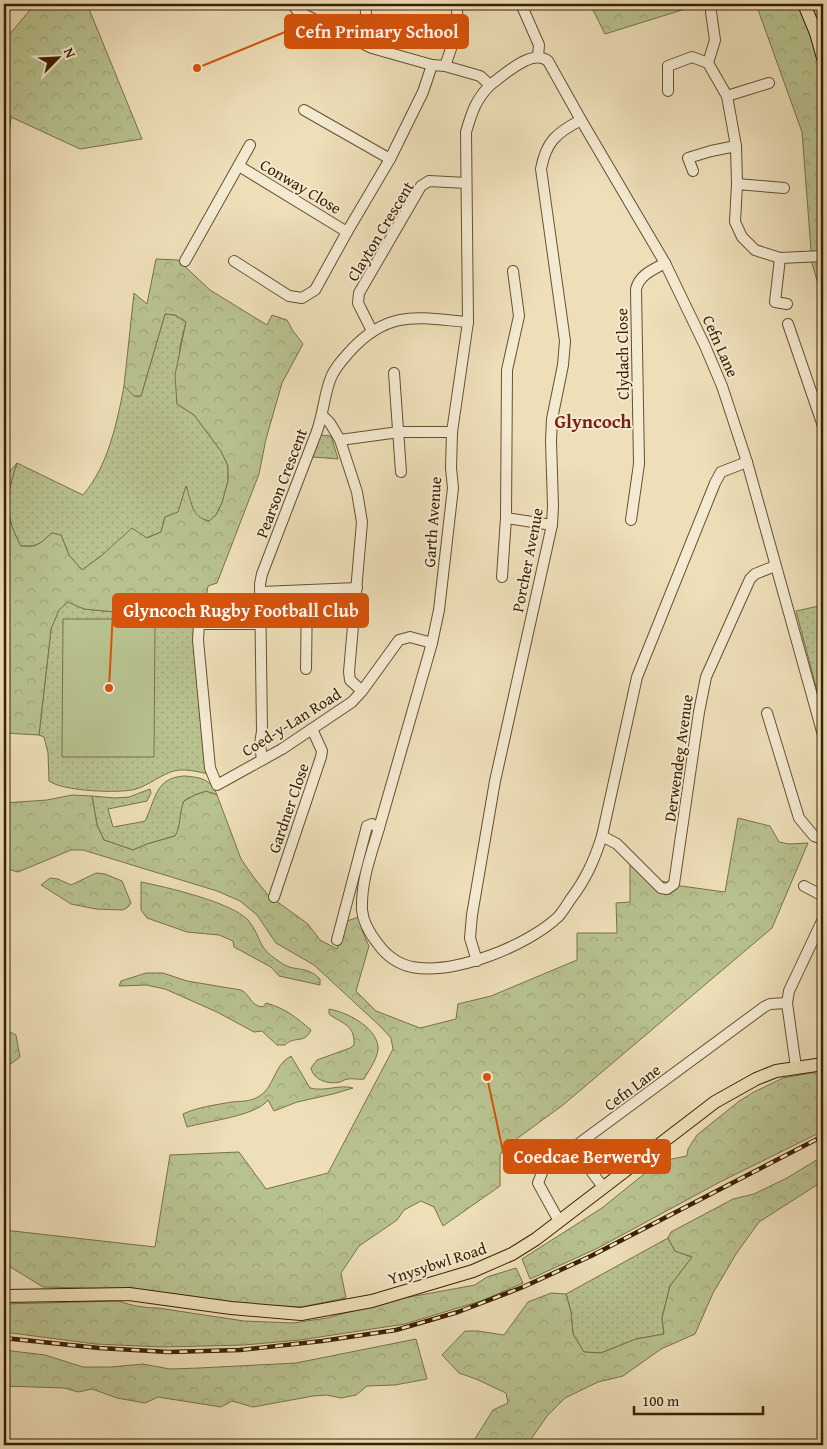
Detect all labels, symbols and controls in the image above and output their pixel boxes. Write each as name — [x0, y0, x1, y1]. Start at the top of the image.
callout: Cefn Primary School — [285, 15, 468, 48]
text: Cefn Primary School — [295, 18, 459, 45]
north arrow — [32, 32, 82, 82]
text: N — [59, 44, 81, 62]
street label: Conway Close — [256, 152, 346, 220]
street label: Clayton Crescent — [341, 176, 420, 286]
street label: Clydach Close — [609, 308, 635, 400]
street label: Cefn Lane — [697, 311, 745, 381]
district label: Glyncoch — [555, 407, 632, 435]
street label: Pearson Crescent — [249, 424, 313, 541]
street label: Garth Avenue — [417, 476, 447, 568]
street label: Porcher Avenue — [505, 506, 549, 614]
callout: Glyncoch Rugby Football Club — [113, 594, 368, 627]
text: Glyncoch Rugby Football Club — [123, 597, 359, 624]
street label: Coed-y-Lan Road — [237, 682, 346, 762]
street label: Derwendeg Avenue — [657, 693, 699, 823]
street label: Gardner Close — [261, 760, 315, 856]
street label: Cefn Lane — [599, 1058, 665, 1116]
callout: Coedcae Berwerdy — [504, 1140, 670, 1173]
text: Coedcae Berwerdy — [514, 1143, 661, 1170]
street label: Ynysybwl Road — [385, 1236, 490, 1290]
scale bar — [634, 1384, 763, 1416]
text: 100 m — [642, 1390, 680, 1411]

